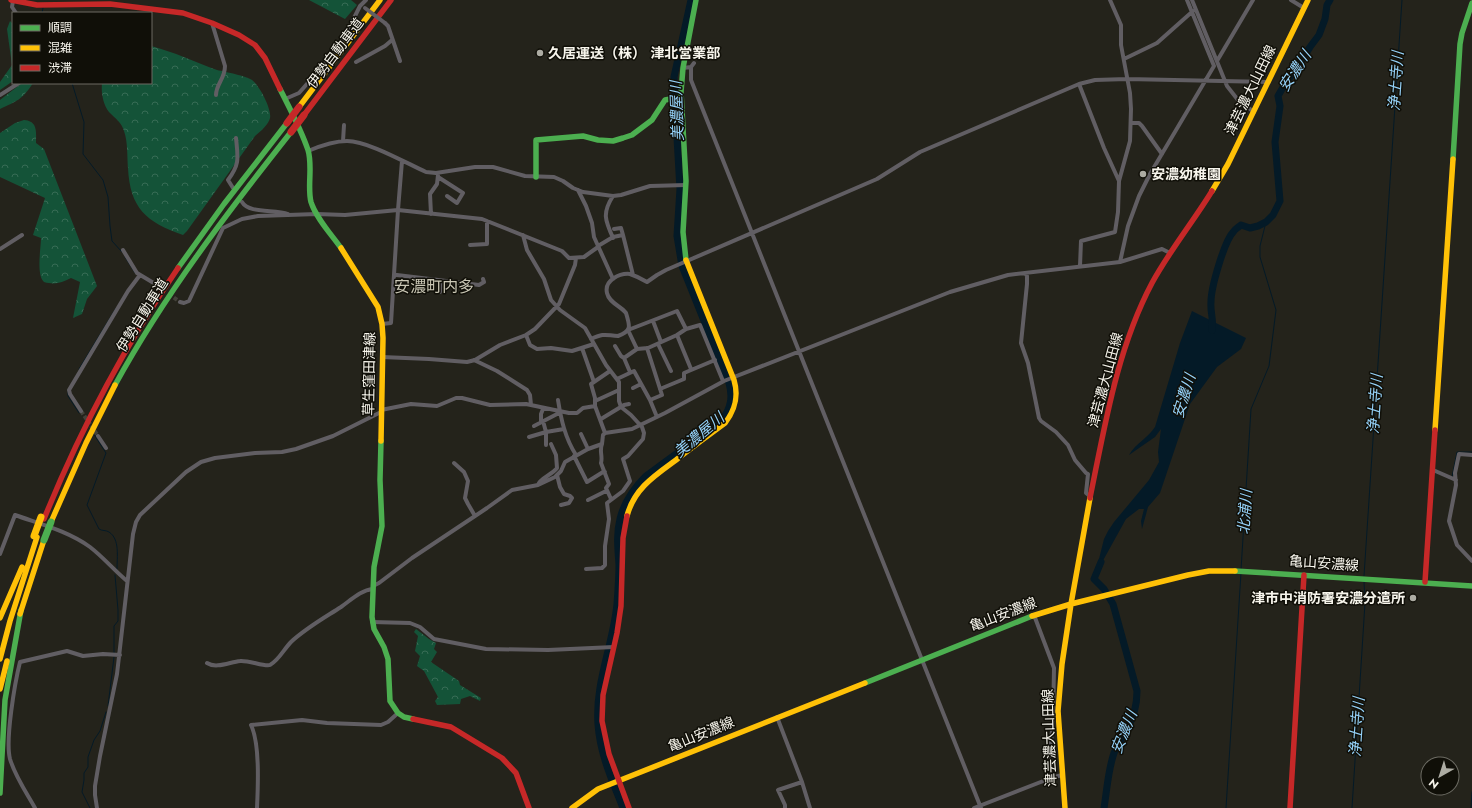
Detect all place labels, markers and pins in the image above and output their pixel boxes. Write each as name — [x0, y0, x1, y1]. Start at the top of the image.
place label: 久居運送（株） 津北営業部 — [548, 43, 720, 63]
marker: 久居運送（株） 津北営業部 — [535, 48, 545, 58]
place label: 安濃幼稚園 — [1151, 164, 1221, 184]
marker: 安濃幼稚園 — [1138, 169, 1148, 179]
place label: 津市中消防署安濃分遣所 — [1251, 588, 1405, 608]
marker: 津市中消防署安濃分遣所 — [1408, 593, 1418, 603]

